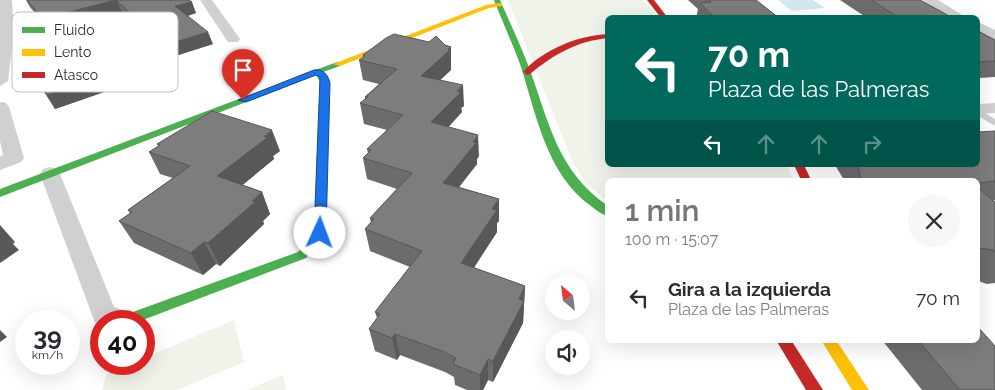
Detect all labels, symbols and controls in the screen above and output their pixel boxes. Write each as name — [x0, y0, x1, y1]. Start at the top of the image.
legend — [12, 12, 178, 92]
text: Fluido — [54, 22, 94, 38]
text: 70 m — [708, 34, 790, 75]
icon: left — [625, 35, 690, 100]
text: Lento — [54, 44, 91, 60]
pin — [222, 49, 264, 100]
icon: arrive — [229, 56, 257, 84]
text: Atasco — [54, 67, 98, 83]
text: Plaza de las Palmeras — [708, 76, 929, 102]
icon: left — [699, 130, 727, 158]
icon: ahead — [752, 130, 780, 158]
icon: ahead — [805, 130, 833, 158]
icon: right — [858, 130, 886, 158]
text: 1 min — [625, 193, 700, 228]
button: close — [908, 195, 960, 247]
position arrow — [293, 206, 345, 258]
text: 100 m · 15:07 — [625, 230, 718, 249]
north arrow — [545, 275, 590, 320]
map controls — [545, 275, 590, 375]
text: Gira a la izquierda — [668, 278, 831, 300]
icon: left — [625, 284, 653, 312]
text: 70 m — [916, 287, 960, 309]
text: Plaza de las Palmeras — [668, 300, 829, 319]
speed limit sign: 40 — [90, 310, 155, 375]
text: 39 — [33, 321, 62, 351]
button: sound — [545, 330, 590, 375]
text: km/h — [32, 348, 63, 362]

